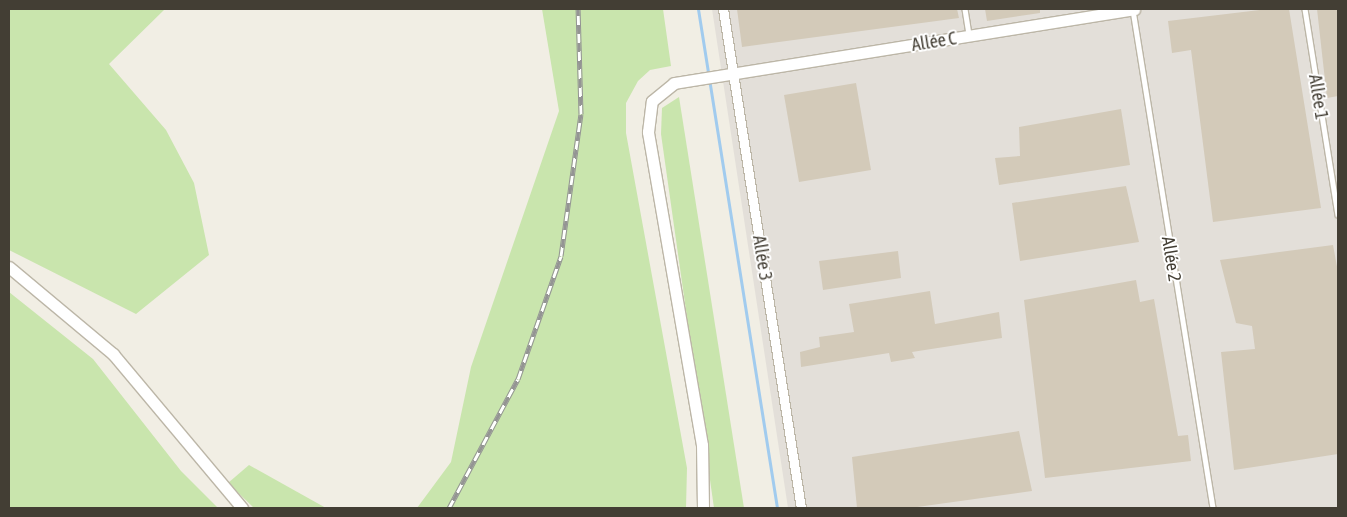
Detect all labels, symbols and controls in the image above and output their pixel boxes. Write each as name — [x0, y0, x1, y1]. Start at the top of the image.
street label: Allée C — [910, 28, 958, 56]
street label: Allée 1 — [1304, 73, 1332, 121]
street label: Allée 3 — [748, 234, 776, 282]
street label: Allée 2 — [1157, 235, 1185, 283]

